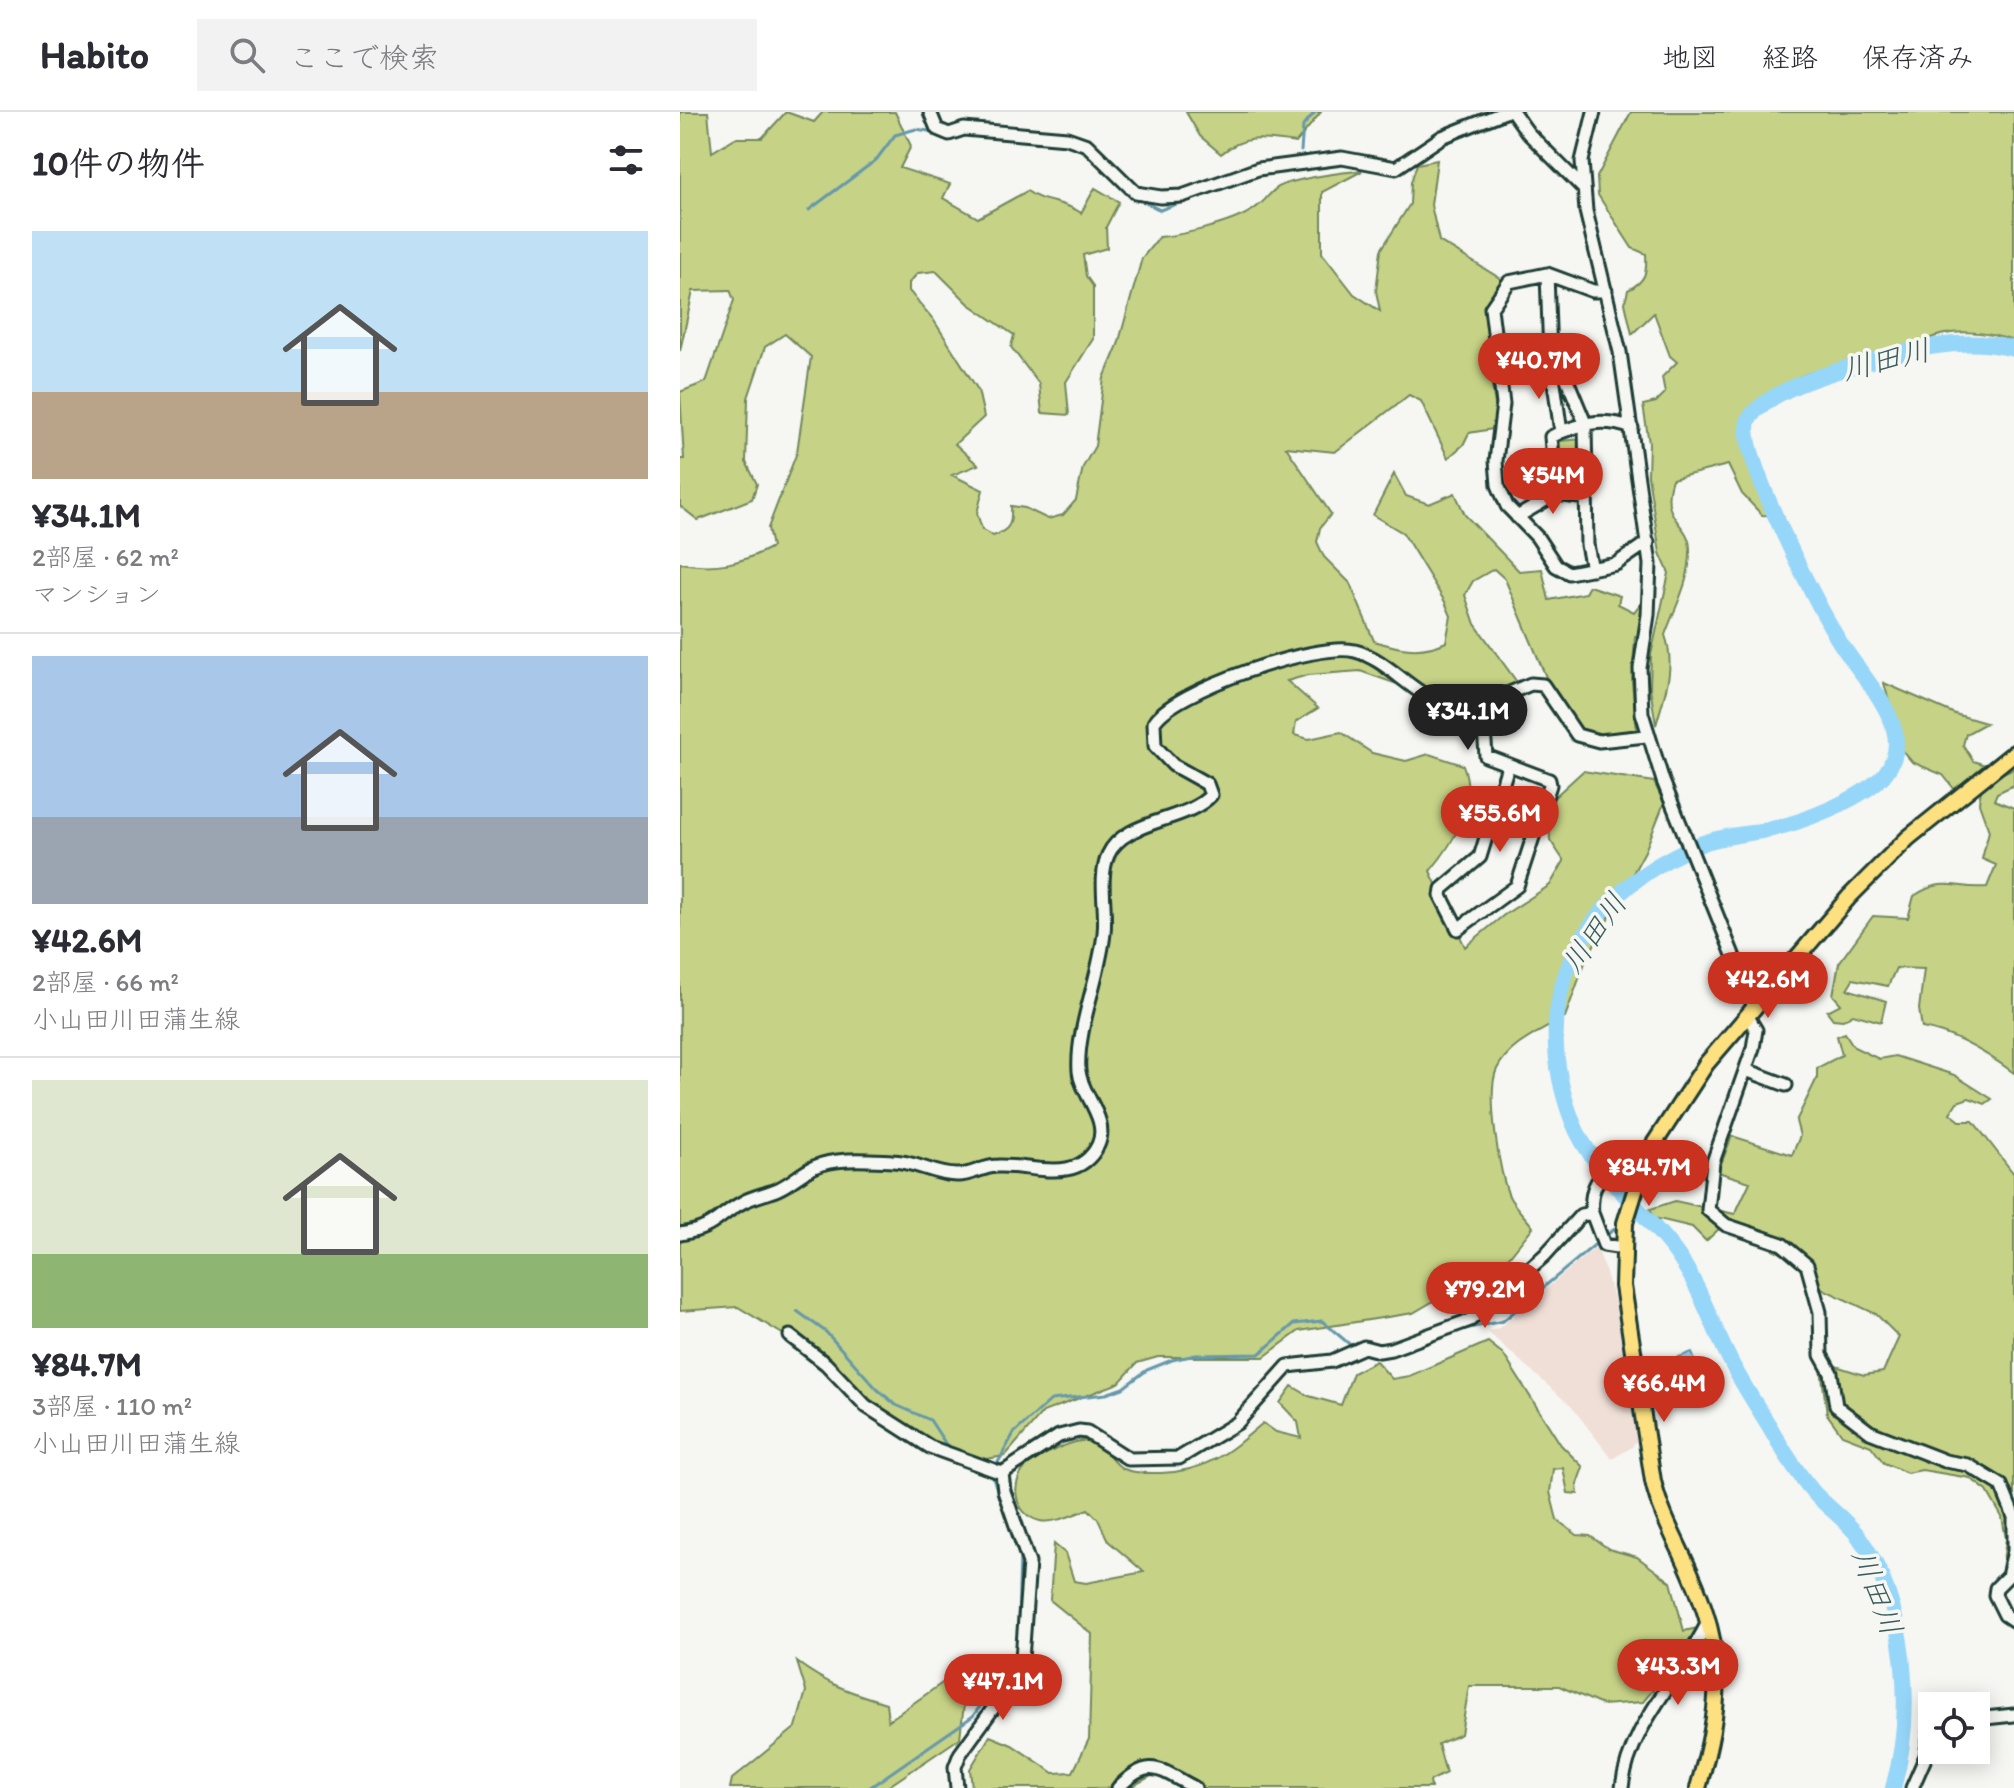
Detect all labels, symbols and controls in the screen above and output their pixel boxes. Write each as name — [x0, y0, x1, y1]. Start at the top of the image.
search box — [197, 19, 757, 91]
text: Habito — [40, 32, 149, 78]
icon: search — [225, 33, 269, 77]
text: ここで検索 — [289, 39, 439, 76]
text: 地図 — [1662, 40, 1718, 74]
text: 経路 — [1762, 40, 1818, 74]
text: 保存済み — [1862, 40, 1974, 74]
icon: filters — [604, 138, 648, 182]
text: 10件の物件 — [32, 143, 205, 184]
icon: home — [268, 283, 412, 427]
water label: 川田川 — [1838, 331, 1934, 388]
pin: ¥40.7M — [1474, 333, 1604, 401]
text: ¥40.7M — [1496, 343, 1582, 375]
pin: ¥54M — [1506, 448, 1600, 516]
text: ¥54M — [1521, 458, 1585, 490]
text: ¥34.1M — [32, 495, 141, 536]
text: 2部屋 · 62 m² — [32, 541, 179, 573]
text: マンション — [32, 578, 161, 610]
pin: ¥34.1M — [1403, 684, 1533, 752]
text: ¥34.1M — [1426, 694, 1510, 726]
icon: home — [268, 708, 412, 852]
pin: ¥55.6M — [1435, 786, 1565, 854]
text: ¥55.6M — [1459, 796, 1541, 828]
water label: 川田川 — [1553, 885, 1635, 980]
text: ¥42.6M — [32, 920, 142, 961]
pin: ¥42.6M — [1703, 952, 1833, 1020]
text: ¥42.6M — [1726, 962, 1810, 994]
text: 2部屋 · 66 m² — [32, 966, 179, 998]
text: 小山田川田蒲生線 — [32, 1003, 240, 1035]
icon: home — [268, 1132, 412, 1276]
pin: ¥84.7M — [1584, 1140, 1714, 1208]
text: ¥84.7M — [1607, 1150, 1691, 1182]
pin: ¥79.2M — [1420, 1262, 1550, 1330]
text: ¥79.2M — [1444, 1272, 1526, 1304]
text: ¥84.7M — [32, 1344, 142, 1385]
pin: ¥66.4M — [1599, 1356, 1729, 1424]
text: ¥66.4M — [1622, 1366, 1706, 1398]
text: 3部屋 · 110 m² — [32, 1390, 192, 1422]
text: 小山田川田蒲生線 — [32, 1427, 240, 1459]
water label: 川田川 — [1844, 1543, 1911, 1640]
pin: ¥43.3M — [1613, 1639, 1743, 1707]
text: ¥43.3M — [1635, 1649, 1721, 1681]
pin: ¥47.1M — [938, 1654, 1068, 1722]
text: ¥47.1M — [962, 1664, 1044, 1696]
map controls — [1918, 1692, 1990, 1764]
button: locate — [1918, 1692, 1990, 1764]

